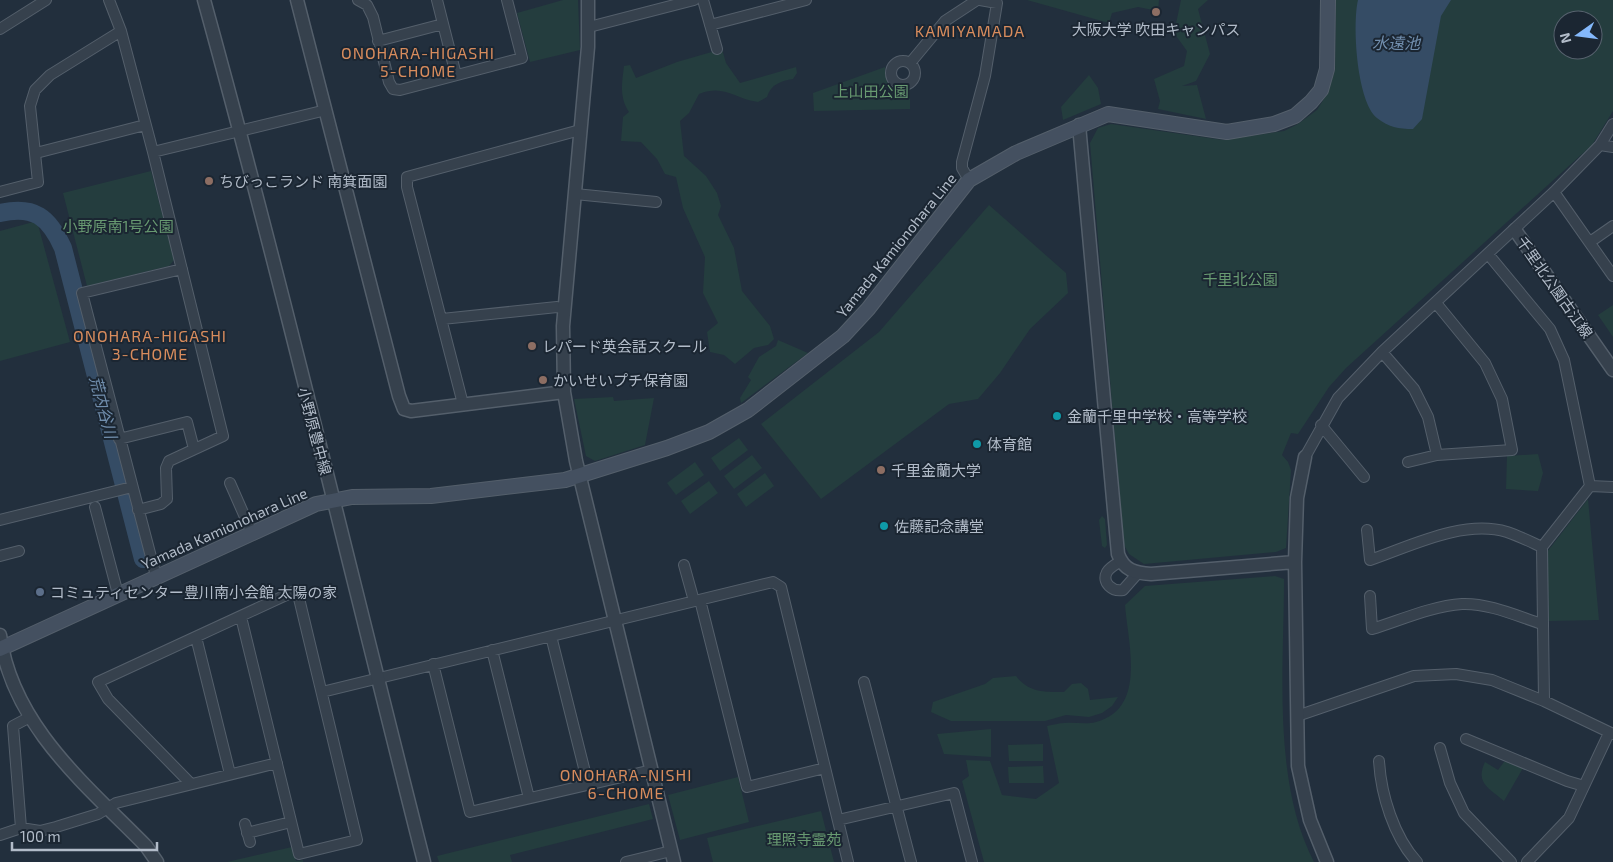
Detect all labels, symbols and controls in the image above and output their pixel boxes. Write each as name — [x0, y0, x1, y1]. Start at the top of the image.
marker: 大阪大学 吹田キャンパス — [1150, 6, 1162, 18]
north arrow — [1553, 10, 1603, 60]
place label: 大阪大学 吹田キャンパス — [1072, 20, 1240, 38]
district label: KAMIYAMADA — [915, 21, 1025, 40]
text: N — [1555, 31, 1574, 45]
water label: 水遠池 — [1372, 33, 1422, 52]
district label: ONOHARA-HIGASHI 5-CHOME — [341, 43, 495, 80]
park label: 上山田公園 — [833, 82, 909, 100]
street label: Yamada Kamionohara Line — [832, 169, 960, 321]
place label: ちびっこランド 南箕面園 — [219, 172, 387, 190]
marker: ちびっこランド 南箕面園 — [203, 175, 215, 187]
park label: 小野原南1号公園 — [63, 217, 173, 235]
street label: 千里北公園古江線 — [1513, 233, 1597, 341]
park label: 千里北公園 — [1202, 270, 1278, 288]
district label: ONOHARA-HIGASHI 3-CHOME — [73, 326, 227, 363]
place label: レパード英会話スクール — [542, 337, 707, 355]
marker: レパード英会話スクール — [526, 340, 538, 352]
place label: かいせいプチ保育園 — [553, 371, 688, 389]
water label: 荒内谷川 — [87, 374, 122, 442]
marker: かいせいプチ保育園 — [537, 374, 549, 386]
street label: 小野原豊中線 — [295, 385, 335, 477]
place label: 金蘭千里中学校・高等学校 — [1067, 407, 1247, 425]
marker: 金蘭千里中学校・高等学校 — [1051, 410, 1063, 422]
place label: 体育館 — [987, 435, 1032, 453]
marker: 体育館 — [971, 438, 983, 450]
place label: 千里金蘭大学 — [891, 461, 981, 479]
marker: 千里金蘭大学 — [875, 464, 887, 476]
street label: Yamada Kamionohara Line — [138, 483, 310, 573]
place label: 佐藤記念講堂 — [894, 517, 984, 535]
marker: 佐藤記念講堂 — [878, 520, 890, 532]
place label: コミュティセンター豊川南小会館 太陽の家 — [50, 583, 337, 601]
marker: コミュティセンター豊川南小会館 太陽の家 — [34, 586, 46, 598]
district label: ONOHARA-NISHI 6-CHOME — [560, 765, 692, 802]
scale bar — [12, 820, 158, 852]
text: 100 m — [20, 827, 61, 845]
park label: 理照寺霊苑 — [766, 830, 842, 848]

